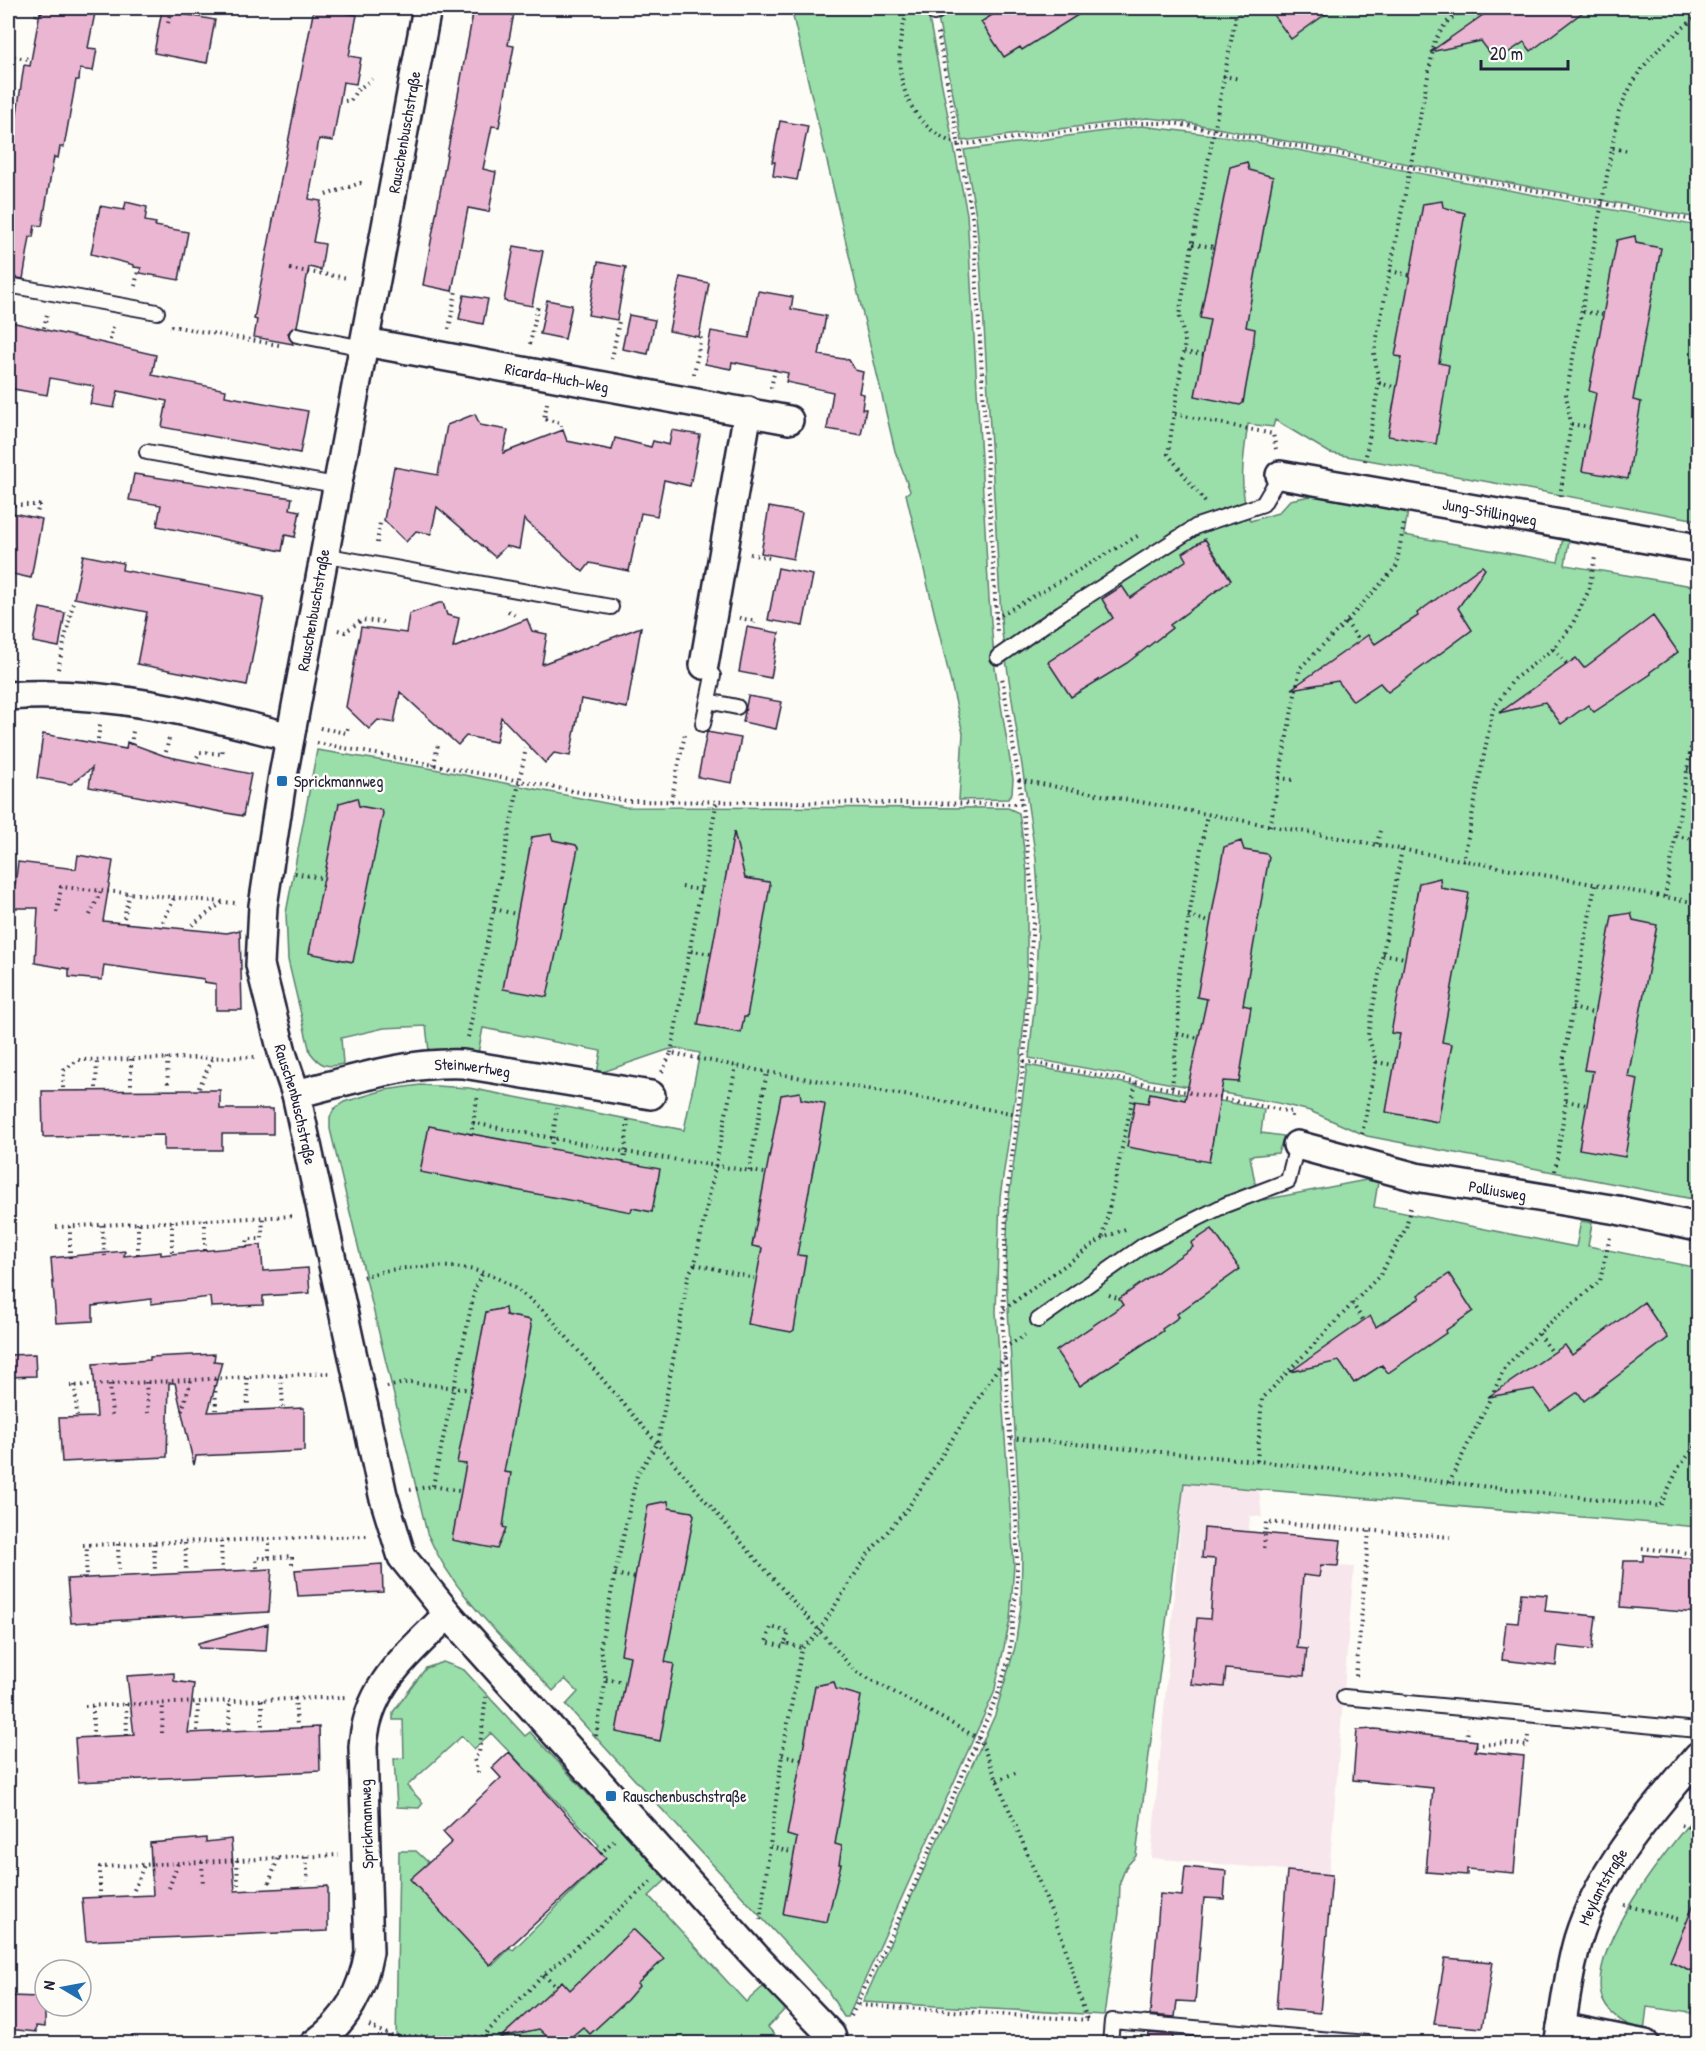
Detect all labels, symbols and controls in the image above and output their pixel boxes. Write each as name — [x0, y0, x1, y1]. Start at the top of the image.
scale bar — [1481, 33, 1568, 71]
text: 20 m — [1490, 41, 1523, 66]
street label: Rauschenbuschstraße — [382, 69, 426, 195]
street label: Ricarda-Huch-Weg — [503, 357, 611, 398]
street label: Jung-Stillingweg — [1441, 493, 1539, 531]
street label: Rauschenbuschstraße — [291, 547, 335, 673]
place label: Sprickmannweg — [294, 770, 383, 792]
marker: Sprickmannweg — [275, 774, 289, 788]
street label: Rauschenbuschstraße — [269, 1042, 322, 1167]
street label: Steinwertweg — [434, 1053, 512, 1083]
street label: Polliusweg — [1467, 1175, 1528, 1206]
street label: Sprickmannweg — [353, 1779, 379, 1869]
place label: Rauschenbuschstraße — [623, 1785, 747, 1807]
marker: Rauschenbuschstraße — [604, 1789, 618, 1803]
street label: Meylantstraße — [1573, 1843, 1633, 1928]
north arrow — [33, 1958, 93, 2018]
text: N — [37, 1979, 60, 1991]

